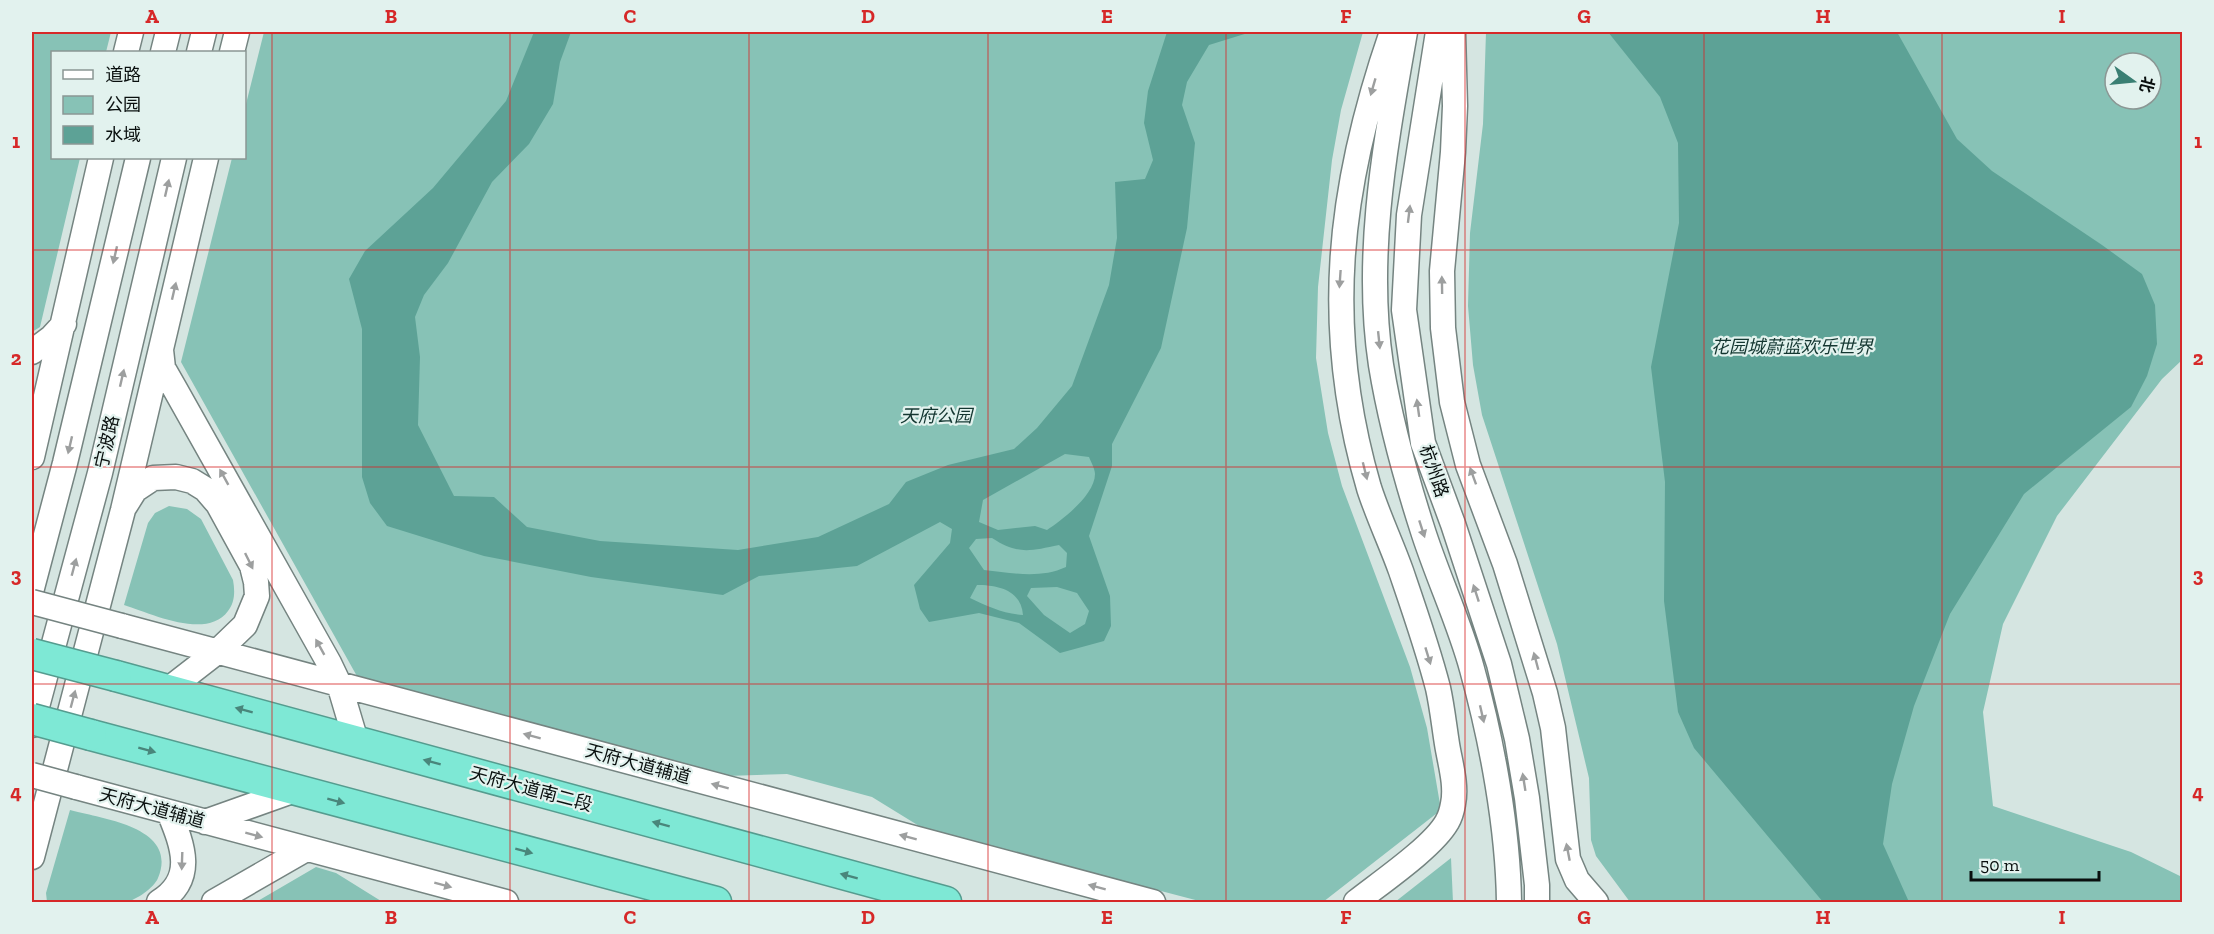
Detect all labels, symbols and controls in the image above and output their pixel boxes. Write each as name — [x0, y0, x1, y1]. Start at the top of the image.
text: A — [145, 4, 159, 28]
text: B — [385, 4, 397, 28]
text: C — [624, 4, 637, 28]
text: D — [861, 4, 875, 28]
text: E — [1101, 4, 1113, 28]
text: F — [1340, 4, 1352, 28]
text: G — [1577, 4, 1591, 28]
text: H — [1815, 4, 1831, 28]
text: I — [2058, 4, 2066, 28]
legend — [51, 51, 246, 159]
north arrow — [2103, 51, 2163, 111]
text: 道路 — [105, 64, 141, 86]
text: 北 — [2136, 75, 2158, 95]
one-way arrow — [1368, 78, 1378, 96]
text: 公园 — [105, 94, 141, 116]
text: 水域 — [105, 124, 141, 146]
text: 1 — [12, 129, 20, 153]
text: 1 — [2194, 129, 2202, 153]
one-way arrow — [162, 179, 172, 197]
one-way arrow — [1404, 204, 1414, 223]
one-way arrow — [109, 246, 119, 264]
one-way arrow — [1336, 269, 1345, 288]
one-way arrow — [1437, 275, 1447, 294]
one-way arrow — [169, 282, 179, 300]
one-way arrow — [1374, 330, 1384, 349]
park label: 花园城蔚蓝欢乐世界 — [1711, 336, 1874, 358]
text: 2 — [11, 346, 22, 370]
text: 2 — [2193, 346, 2204, 370]
one-way arrow — [118, 369, 128, 387]
one-way arrow — [1414, 398, 1423, 417]
park label: 天府公园 — [900, 405, 975, 427]
street label: 宁波路 — [90, 413, 124, 471]
one-way arrow — [64, 436, 74, 454]
street label: 杭州路 — [1415, 442, 1453, 500]
one-way arrow — [1361, 462, 1371, 480]
one-way arrow — [1467, 467, 1477, 485]
one-way arrow — [219, 469, 229, 486]
one-way arrow — [1418, 520, 1428, 538]
one-way arrow — [244, 552, 253, 569]
one-way arrow — [70, 558, 80, 576]
text: 3 — [11, 563, 22, 587]
text: 3 — [2193, 563, 2204, 587]
one-way arrow — [1470, 584, 1480, 602]
one-way arrow — [315, 638, 325, 655]
one-way arrow — [1424, 647, 1433, 665]
one-way arrow — [1531, 651, 1540, 669]
one-way arrow — [69, 689, 78, 707]
one-way arrow — [235, 705, 253, 714]
one-way arrow — [1478, 705, 1488, 724]
one-way arrow — [523, 731, 541, 740]
street label: 天府大道辅道 — [583, 739, 693, 789]
one-way arrow — [138, 746, 156, 755]
one-way arrow — [423, 756, 441, 766]
street label: 天府大道南二段 — [467, 762, 595, 816]
one-way arrow — [1520, 772, 1529, 791]
text: 4 — [10, 780, 22, 804]
text: 4 — [2192, 780, 2204, 804]
one-way arrow — [711, 781, 729, 791]
street label: 天府大道辅道 — [97, 783, 207, 833]
one-way arrow — [326, 796, 345, 806]
one-way arrow — [651, 819, 670, 829]
one-way arrow — [245, 831, 263, 840]
one-way arrow — [899, 832, 917, 841]
one-way arrow — [1563, 843, 1572, 862]
scale bar — [1971, 844, 2098, 882]
one-way arrow — [515, 847, 533, 856]
one-way arrow — [178, 852, 187, 871]
text: 50 m — [1980, 854, 2020, 876]
one-way arrow — [840, 871, 858, 880]
one-way arrow — [434, 881, 452, 891]
one-way arrow — [1088, 882, 1106, 892]
text: A — [145, 905, 159, 929]
text: B — [385, 905, 397, 929]
text: C — [624, 905, 637, 929]
text: D — [861, 905, 875, 929]
text: E — [1101, 905, 1113, 929]
text: F — [1340, 905, 1352, 929]
text: G — [1577, 905, 1591, 929]
text: H — [1815, 905, 1831, 929]
text: I — [2058, 905, 2066, 929]

